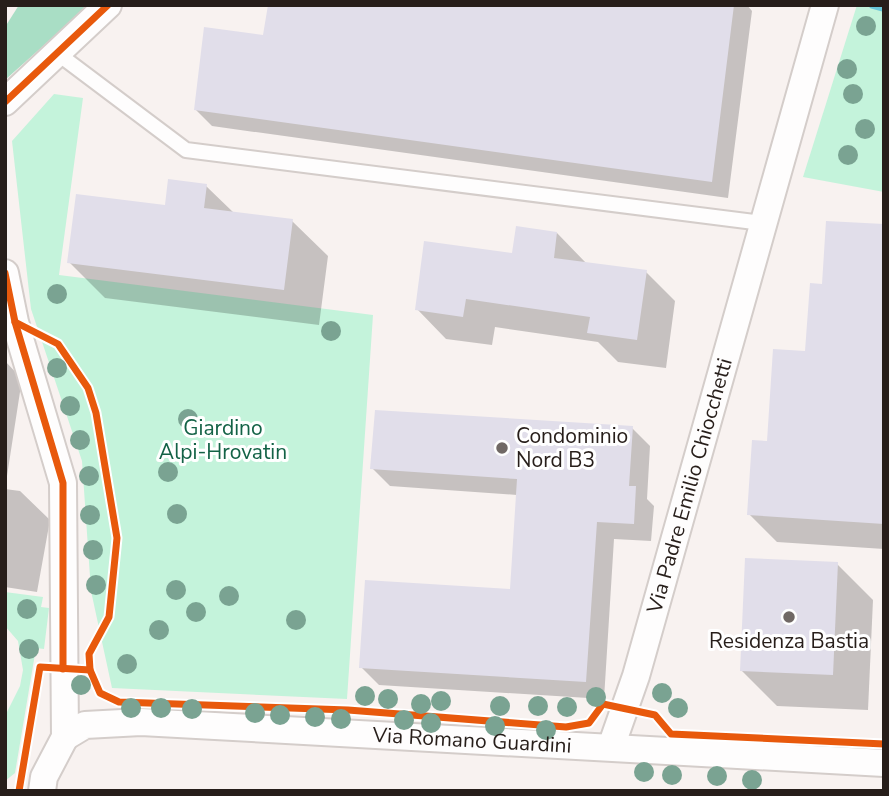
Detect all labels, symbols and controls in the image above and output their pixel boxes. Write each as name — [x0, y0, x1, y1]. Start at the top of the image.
street label: Via Padre Emilio Chiocchetti — [640, 355, 739, 617]
park label: Giardino Alpi-Hrovatin — [159, 414, 287, 466]
place label: Condominio Nord B3 — [516, 422, 628, 474]
marker: Condominio Nord B3 — [494, 440, 510, 456]
marker: Residenza Bastia — [781, 609, 797, 625]
place label: Residenza Bastia — [709, 627, 869, 655]
street label: Via Romano Guardini — [371, 721, 572, 760]

